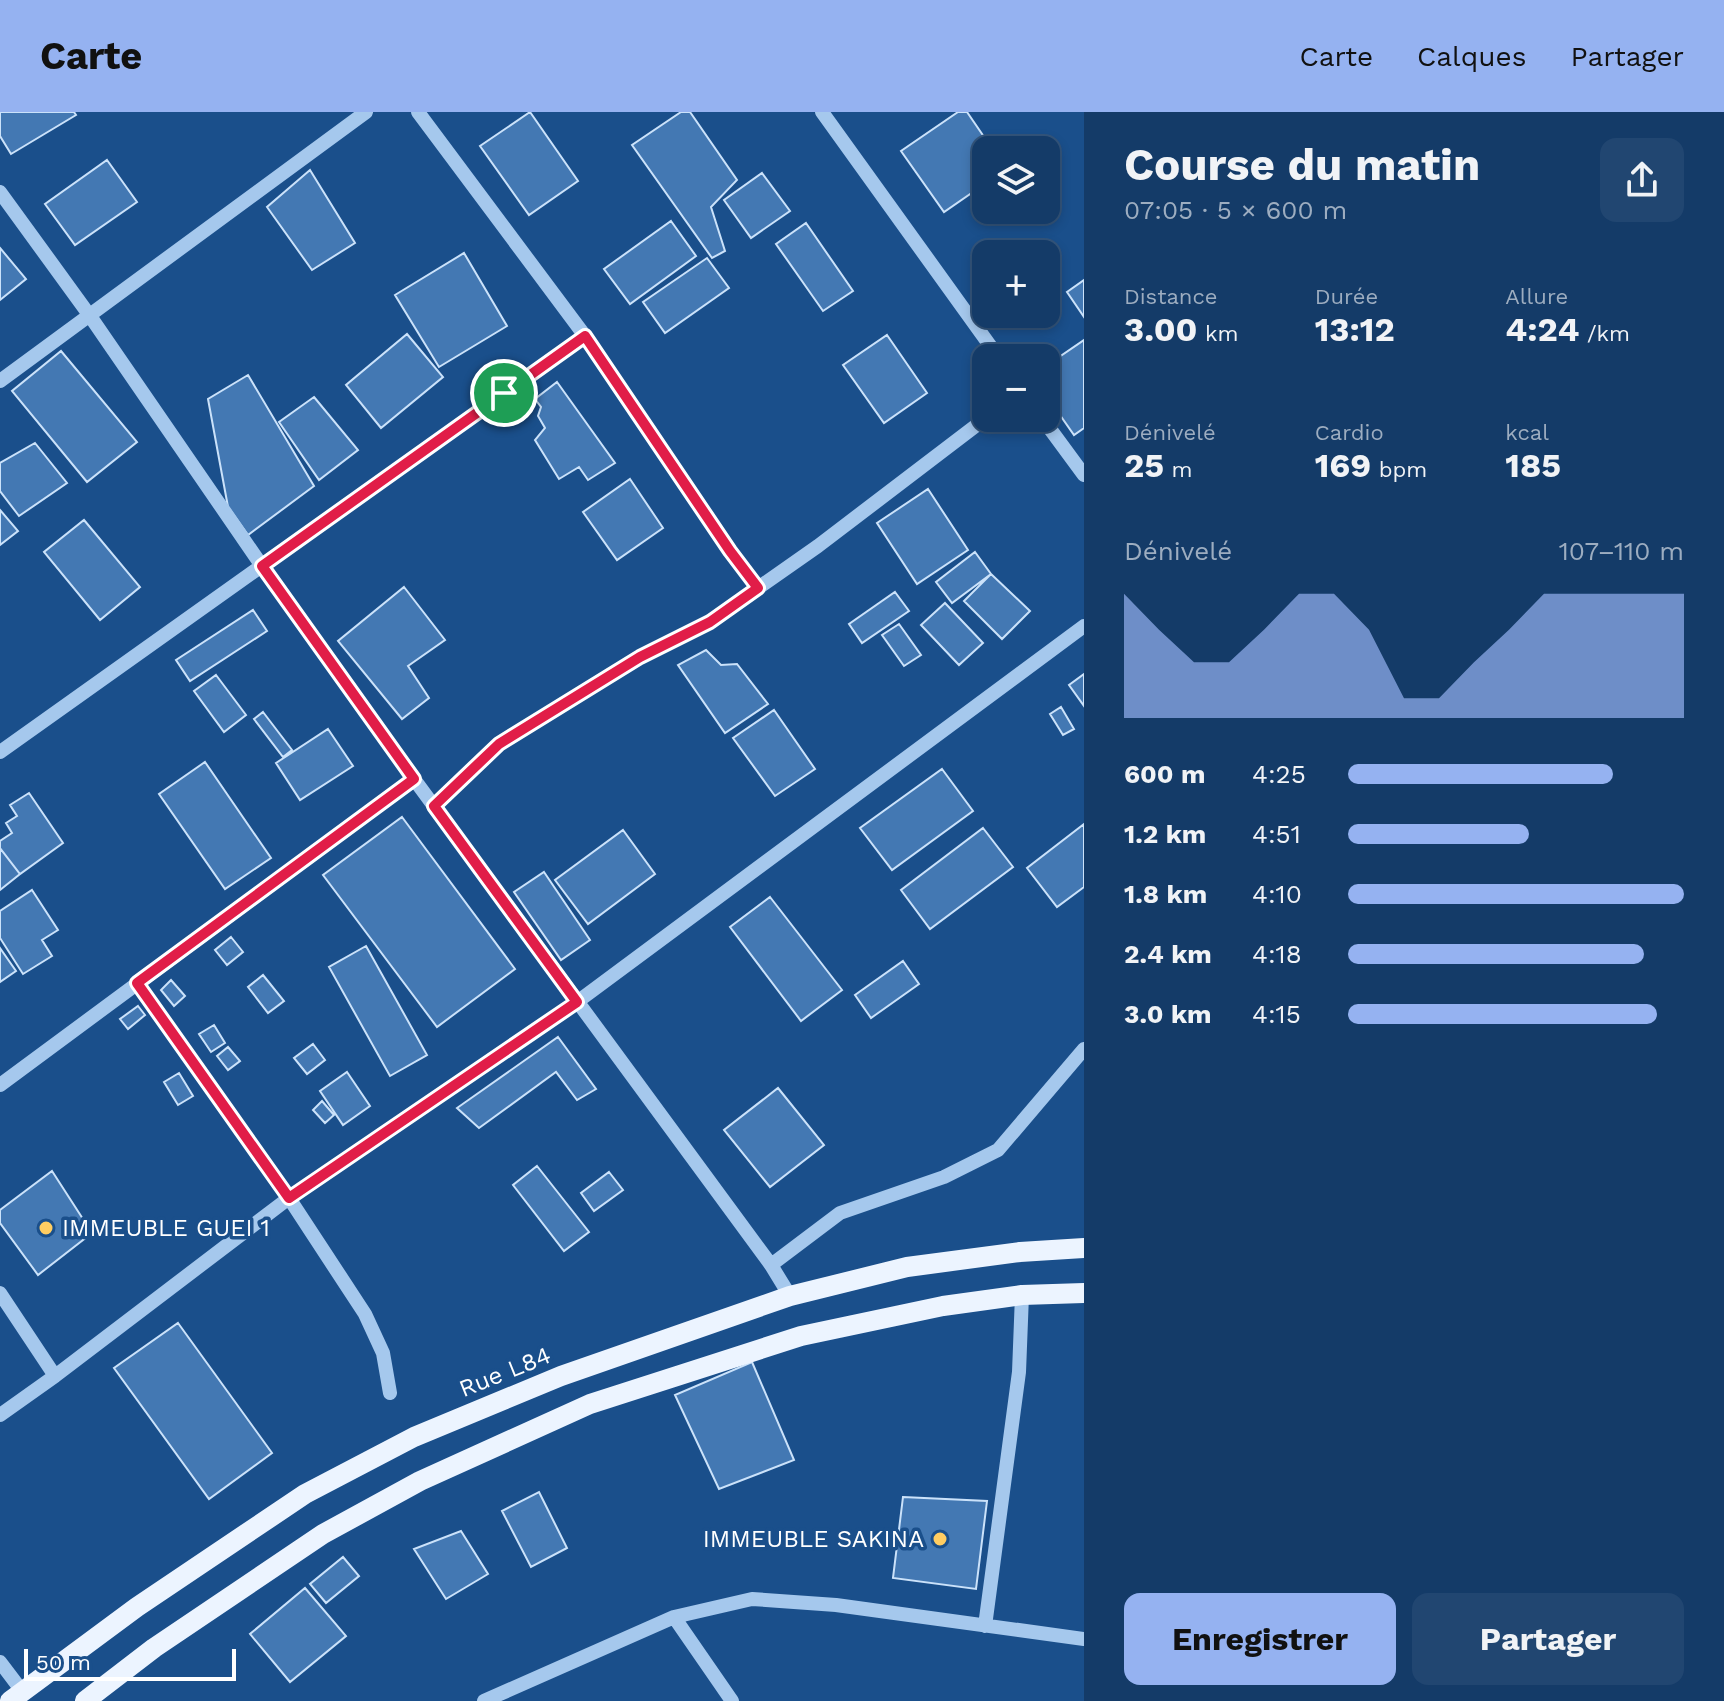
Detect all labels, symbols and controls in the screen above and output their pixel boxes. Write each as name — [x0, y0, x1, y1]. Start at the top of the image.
text: Carte — [40, 34, 142, 78]
text: Carte — [1300, 40, 1373, 73]
text: Calques — [1417, 40, 1526, 73]
text: Partager — [1570, 40, 1684, 73]
map controls — [972, 136, 1060, 432]
button: layers — [972, 136, 1060, 224]
button: share — [1600, 138, 1684, 222]
text: Course du matin — [1124, 139, 1480, 191]
text: 07:05 · 5 × 600 m — [1124, 195, 1347, 225]
button: + — [972, 240, 1060, 328]
text: Distance — [1124, 284, 1218, 309]
text: Durée — [1315, 284, 1378, 309]
text: Allure — [1505, 284, 1568, 309]
text: 3.00 — [1124, 309, 1198, 349]
text: 13:12 — [1315, 309, 1395, 349]
text: 4:24 — [1505, 309, 1579, 349]
text: km — [1198, 321, 1238, 346]
text: /km — [1579, 321, 1630, 346]
button: − — [972, 344, 1060, 432]
pin — [470, 359, 538, 427]
icon: arrive — [482, 371, 526, 415]
text: Dénivelé — [1124, 420, 1216, 445]
text: Cardio — [1315, 420, 1384, 445]
text: kcal — [1505, 420, 1549, 445]
text: 25 — [1124, 445, 1164, 485]
text: 169 — [1315, 445, 1371, 485]
text: 185 — [1505, 445, 1561, 485]
text: m — [1164, 457, 1193, 482]
text: bpm — [1371, 457, 1427, 482]
text: Dénivelé — [1124, 536, 1232, 566]
text: 107–110 m — [1559, 536, 1684, 566]
text: 600 m — [1124, 759, 1205, 789]
text: 4:25 — [1252, 759, 1306, 789]
text: 1.2 km — [1124, 819, 1206, 849]
text: 4:51 — [1252, 819, 1301, 849]
text: 1.8 km — [1124, 879, 1207, 909]
text: 4:10 — [1252, 879, 1302, 909]
text: 2.4 km — [1124, 939, 1212, 969]
text: 4:18 — [1252, 939, 1302, 969]
text: 3.0 km — [1124, 999, 1212, 1029]
text: 4:15 — [1252, 999, 1301, 1029]
place label: IMMEUBLE GUEI 1 — [62, 1214, 270, 1242]
marker: IMMEUBLE GUEI 1 — [37, 1219, 55, 1237]
street label: Rue L84 — [455, 1341, 555, 1403]
place label: IMMEUBLE SAKINA — [703, 1525, 924, 1553]
marker: IMMEUBLE SAKINA — [931, 1530, 949, 1548]
button: Enregistrer — [1124, 1593, 1396, 1685]
button: Partager — [1412, 1593, 1684, 1685]
scale bar — [24, 1645, 236, 1681]
text: 50 m — [36, 1650, 91, 1675]

